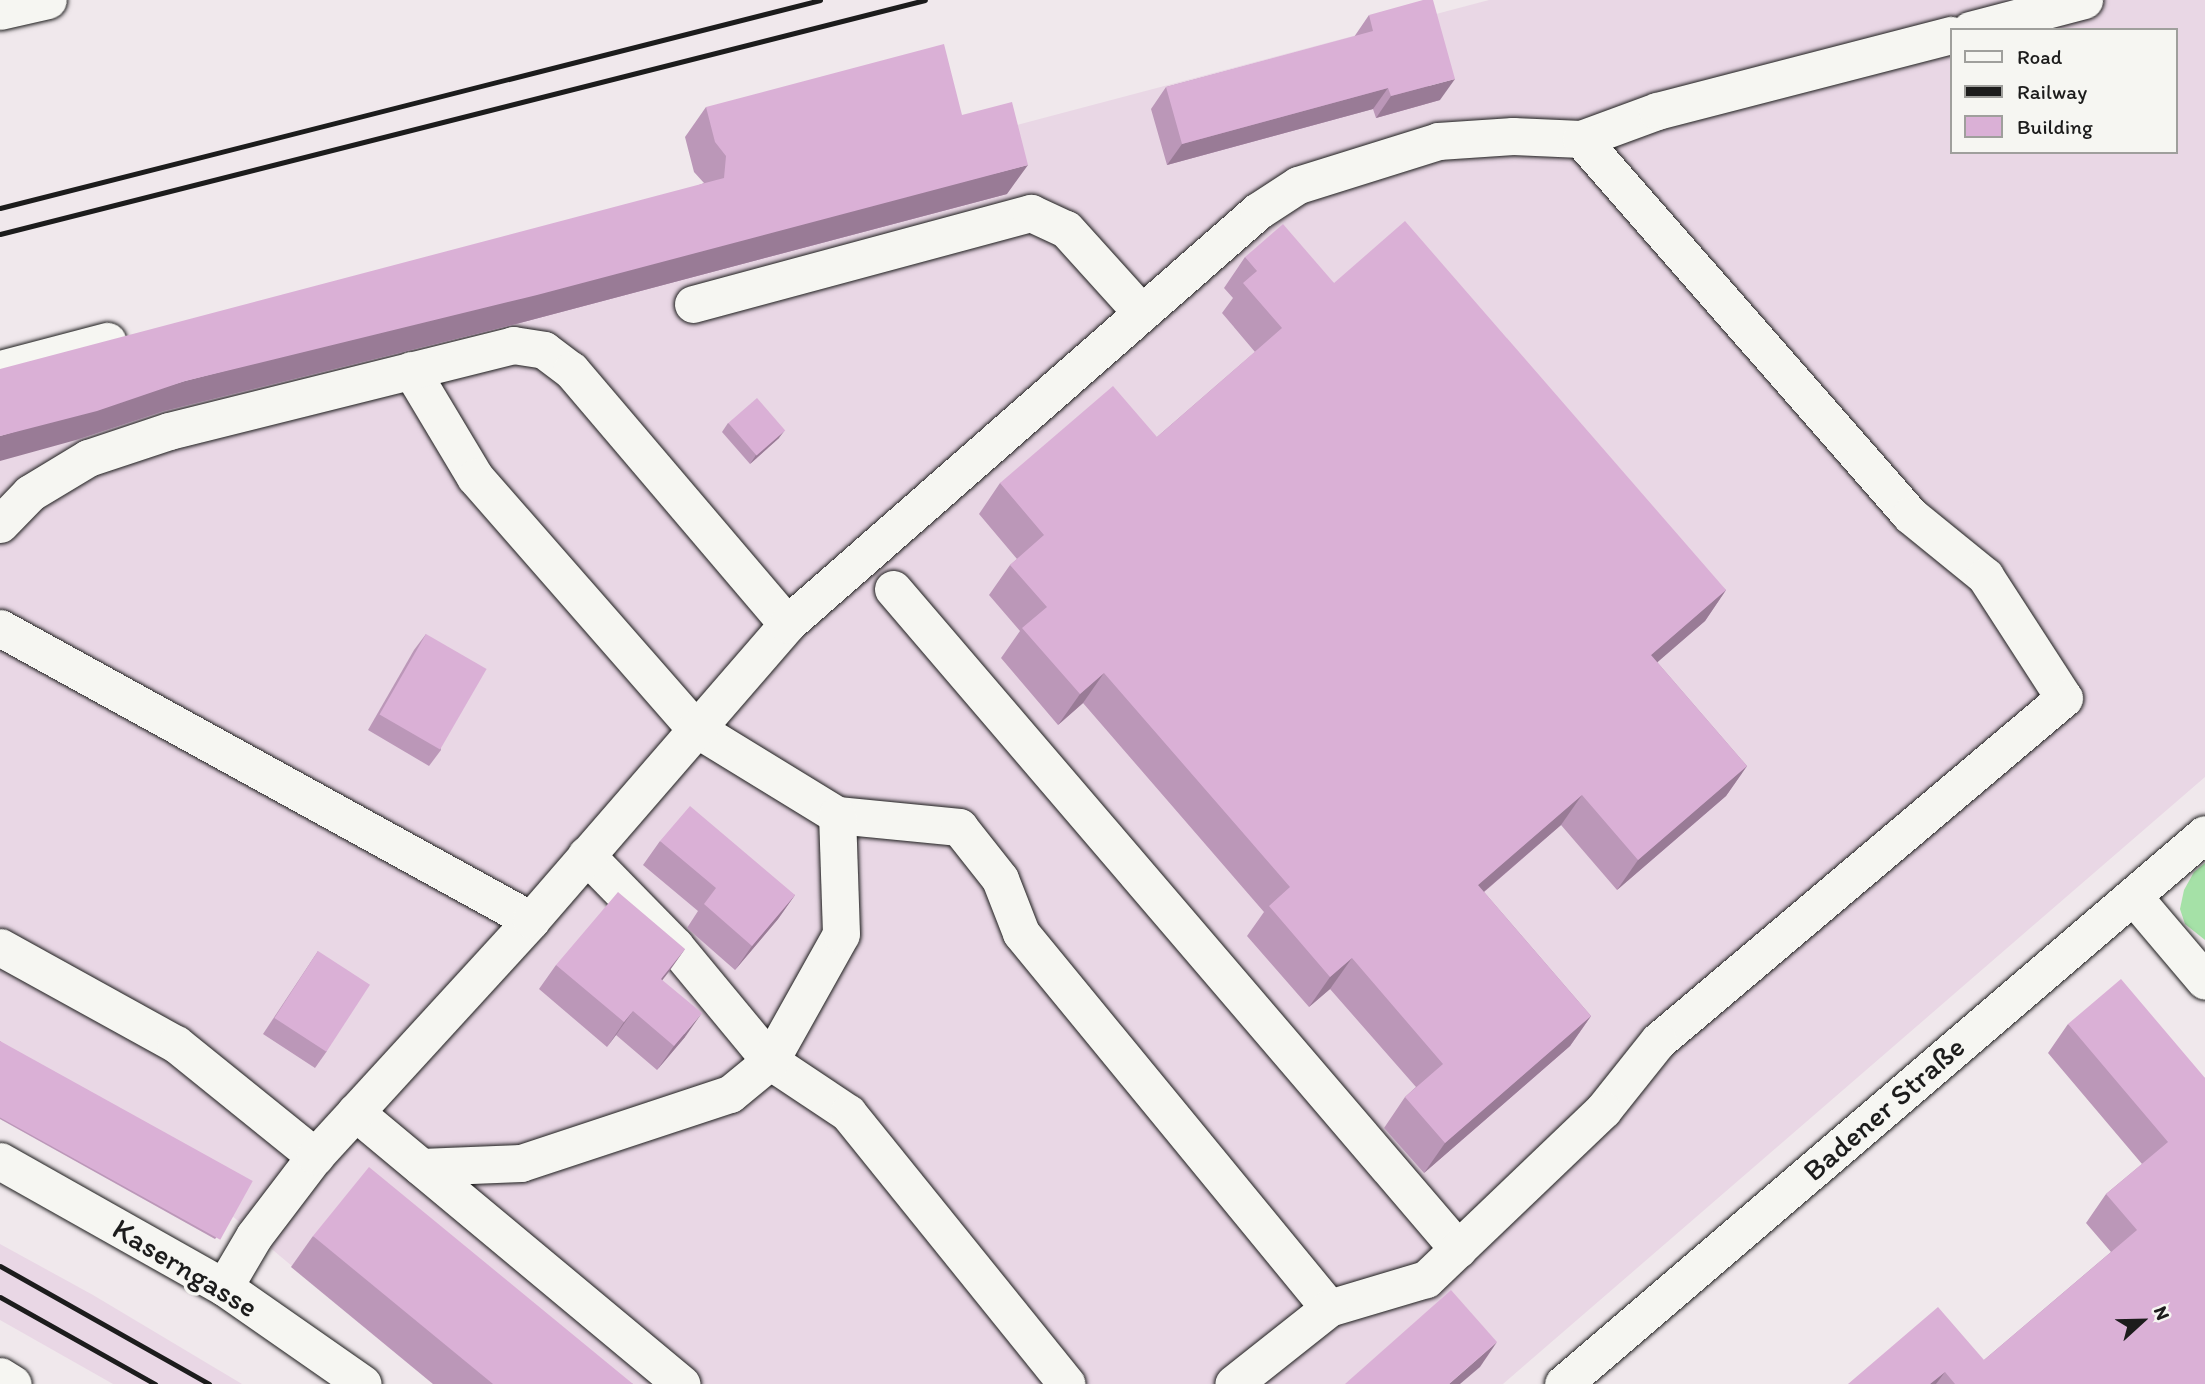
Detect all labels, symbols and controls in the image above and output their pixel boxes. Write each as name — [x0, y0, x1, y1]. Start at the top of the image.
legend — [1950, 28, 2177, 154]
text: Road — [2017, 44, 2062, 69]
text: Railway — [2017, 79, 2087, 104]
text: Building — [2017, 114, 2093, 139]
street label: Badener Straße — [1796, 1029, 1972, 1189]
street label: Kaserngasse — [106, 1211, 264, 1325]
north arrow — [2107, 1286, 2177, 1356]
text: N — [2149, 1303, 2175, 1323]

